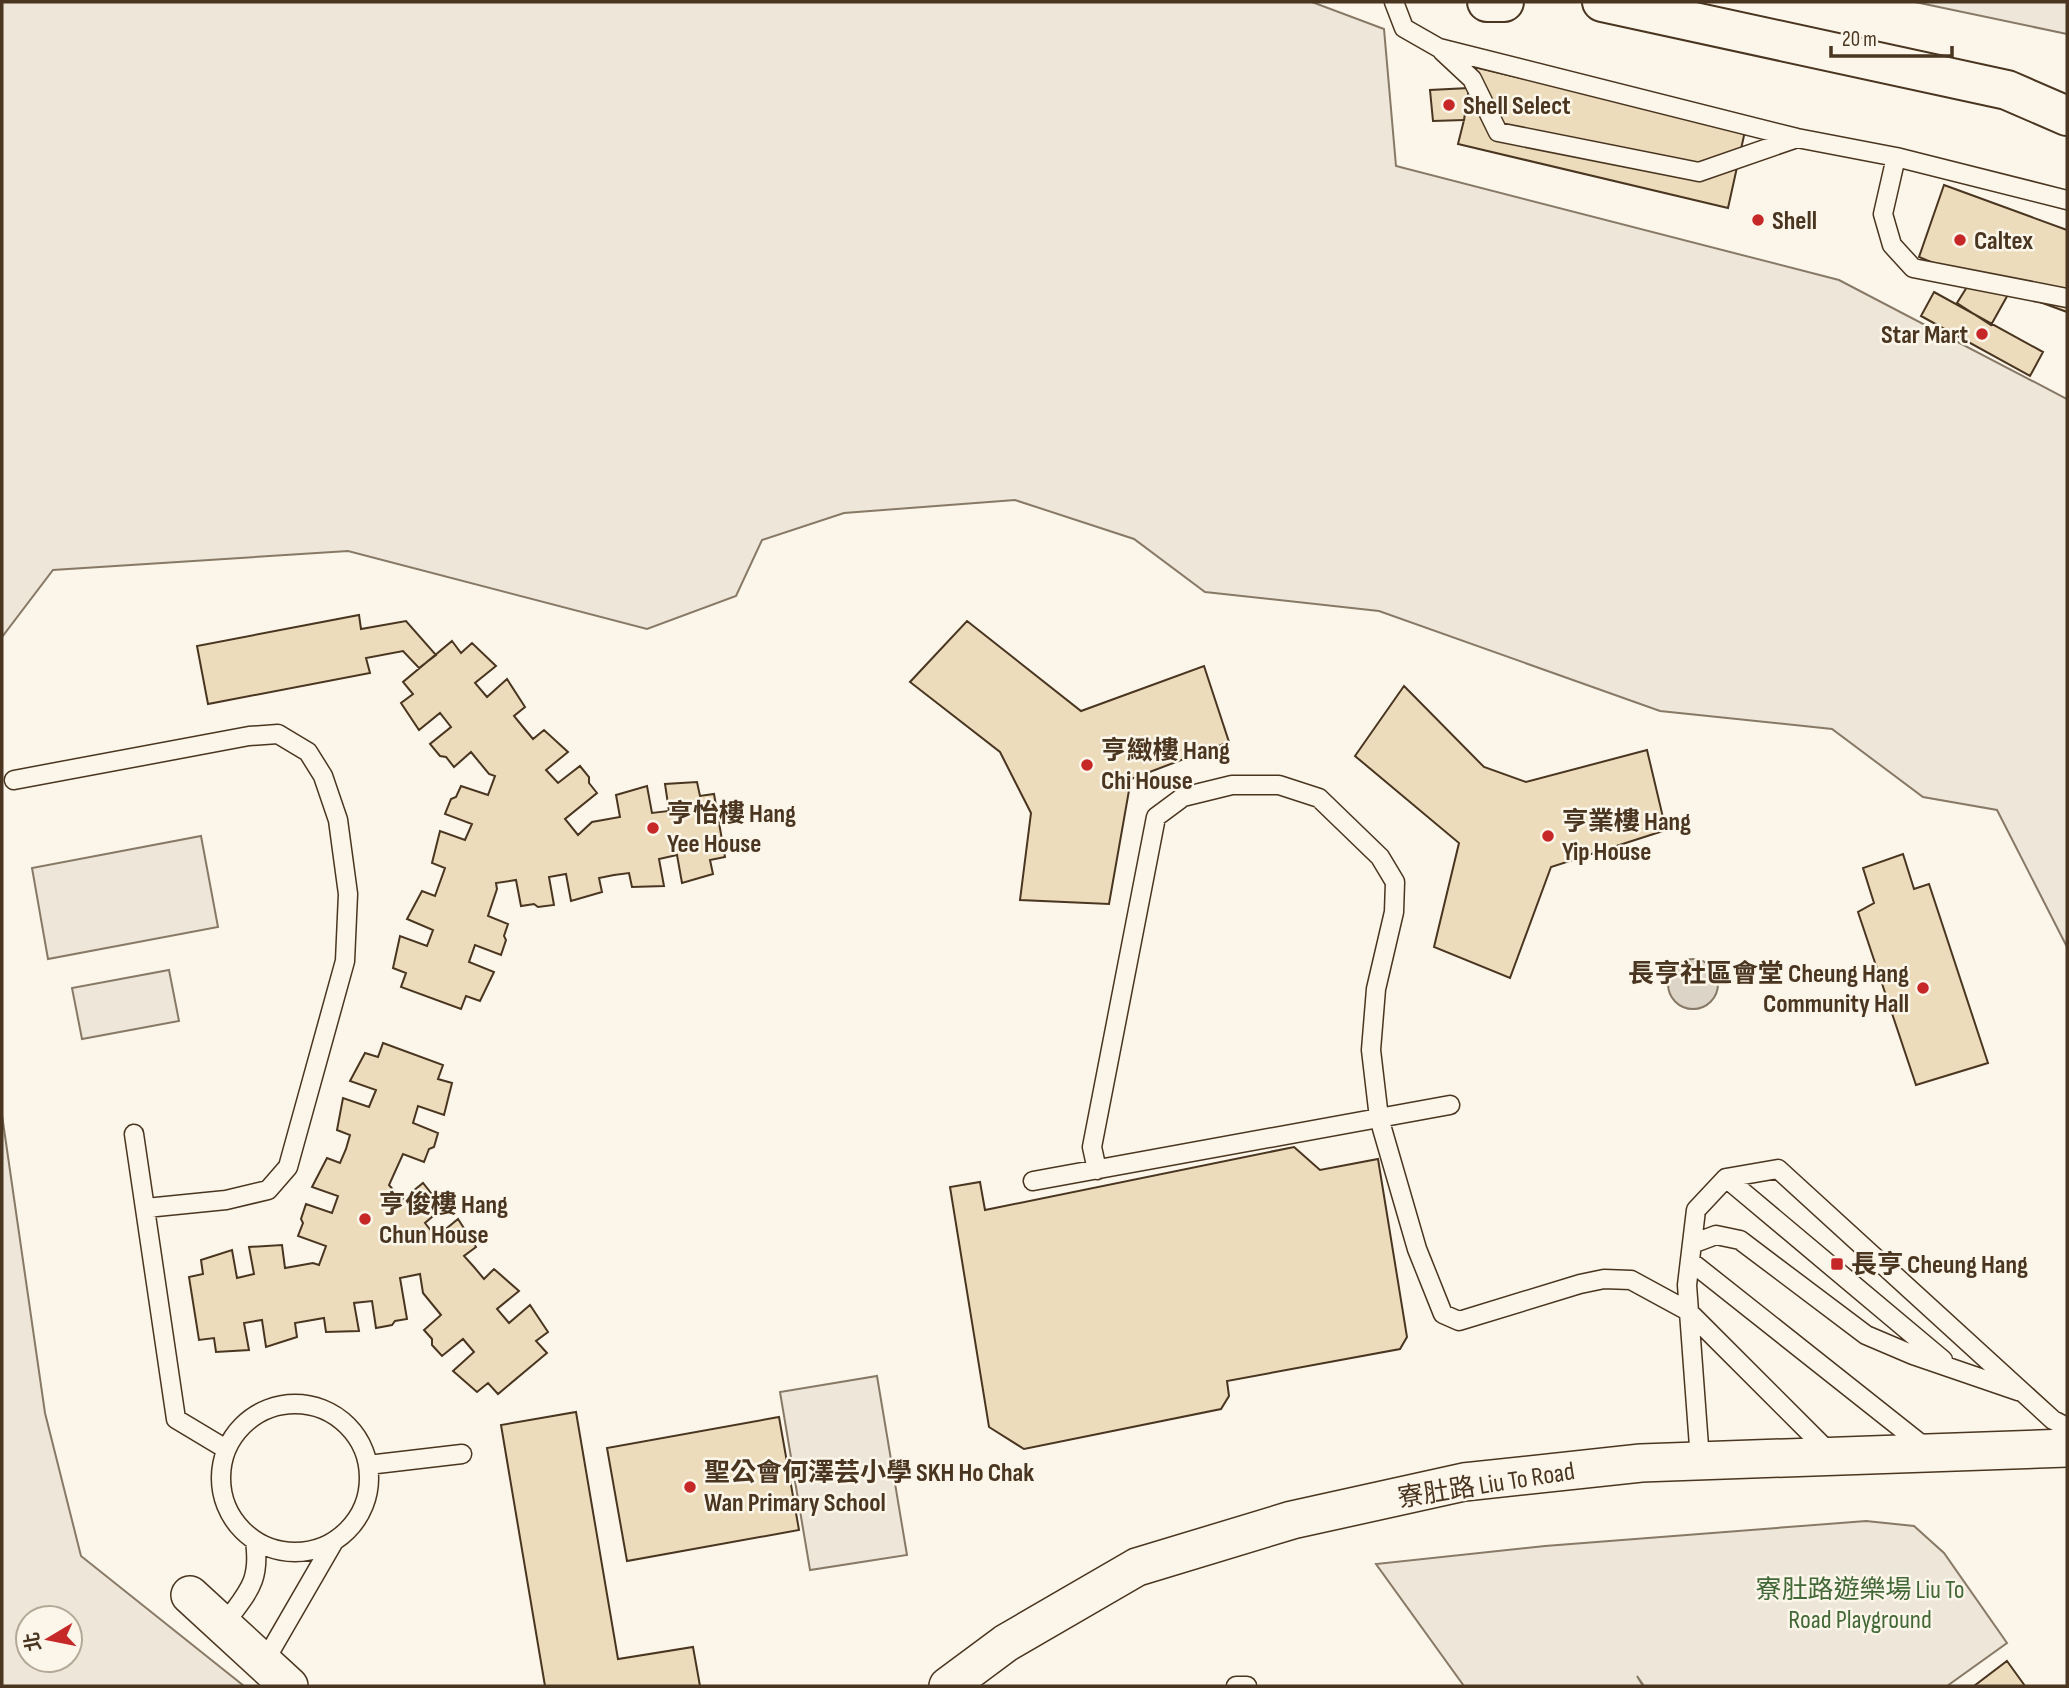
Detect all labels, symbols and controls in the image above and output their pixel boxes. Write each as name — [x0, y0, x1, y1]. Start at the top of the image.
scale bar — [1831, 14, 1952, 58]
text: 20 m — [1842, 27, 1877, 52]
place label: Shell Select — [1463, 91, 1571, 122]
marker: Shell Select — [1441, 97, 1457, 113]
place label: Shell — [1772, 206, 1817, 237]
marker: Shell — [1750, 212, 1766, 228]
place label: Caltex — [1974, 226, 2033, 257]
marker: Caltex — [1952, 232, 1968, 248]
place label: Star Mart — [1881, 320, 1968, 351]
marker: Star Mart — [1974, 326, 1990, 342]
place label: 亨緻樓 Hang Chi House — [1101, 736, 1230, 797]
marker: 亨緻樓 Hang Chi House — [1079, 757, 1095, 773]
place label: 亨怡樓 Hang Yee House — [667, 799, 796, 860]
place label: 亨業樓 Hang Yip House — [1562, 807, 1691, 868]
marker: 亨怡樓 Hang Yee House — [645, 820, 661, 836]
marker: 亨業樓 Hang Yip House — [1540, 828, 1556, 844]
place label: 長亨社區會堂 Cheung Hang Community Hall — [1628, 959, 1909, 1020]
marker: 長亨社區會堂 Cheung Hang Community Hall — [1915, 980, 1931, 996]
place label: 亨俊樓 Hang Chun House — [379, 1190, 508, 1251]
marker: 亨俊樓 Hang Chun House — [357, 1211, 373, 1227]
place label: 長亨 Cheung Hang — [1851, 1250, 2028, 1281]
marker: 長亨 Cheung Hang — [1829, 1256, 1845, 1272]
street label: 寮肚路 Liu To Road — [1396, 1456, 1577, 1515]
place label: 聖公會何澤芸小學 SKH Ho Chak Wan Primary School — [704, 1458, 1034, 1519]
marker: 聖公會何澤芸小學 SKH Ho Chak Wan Primary School — [682, 1479, 698, 1495]
park label: 寮肚路遊樂場 Liu To Road Playground — [1755, 1575, 1965, 1636]
north arrow — [14, 1604, 84, 1674]
text: 北 — [21, 1630, 47, 1653]

